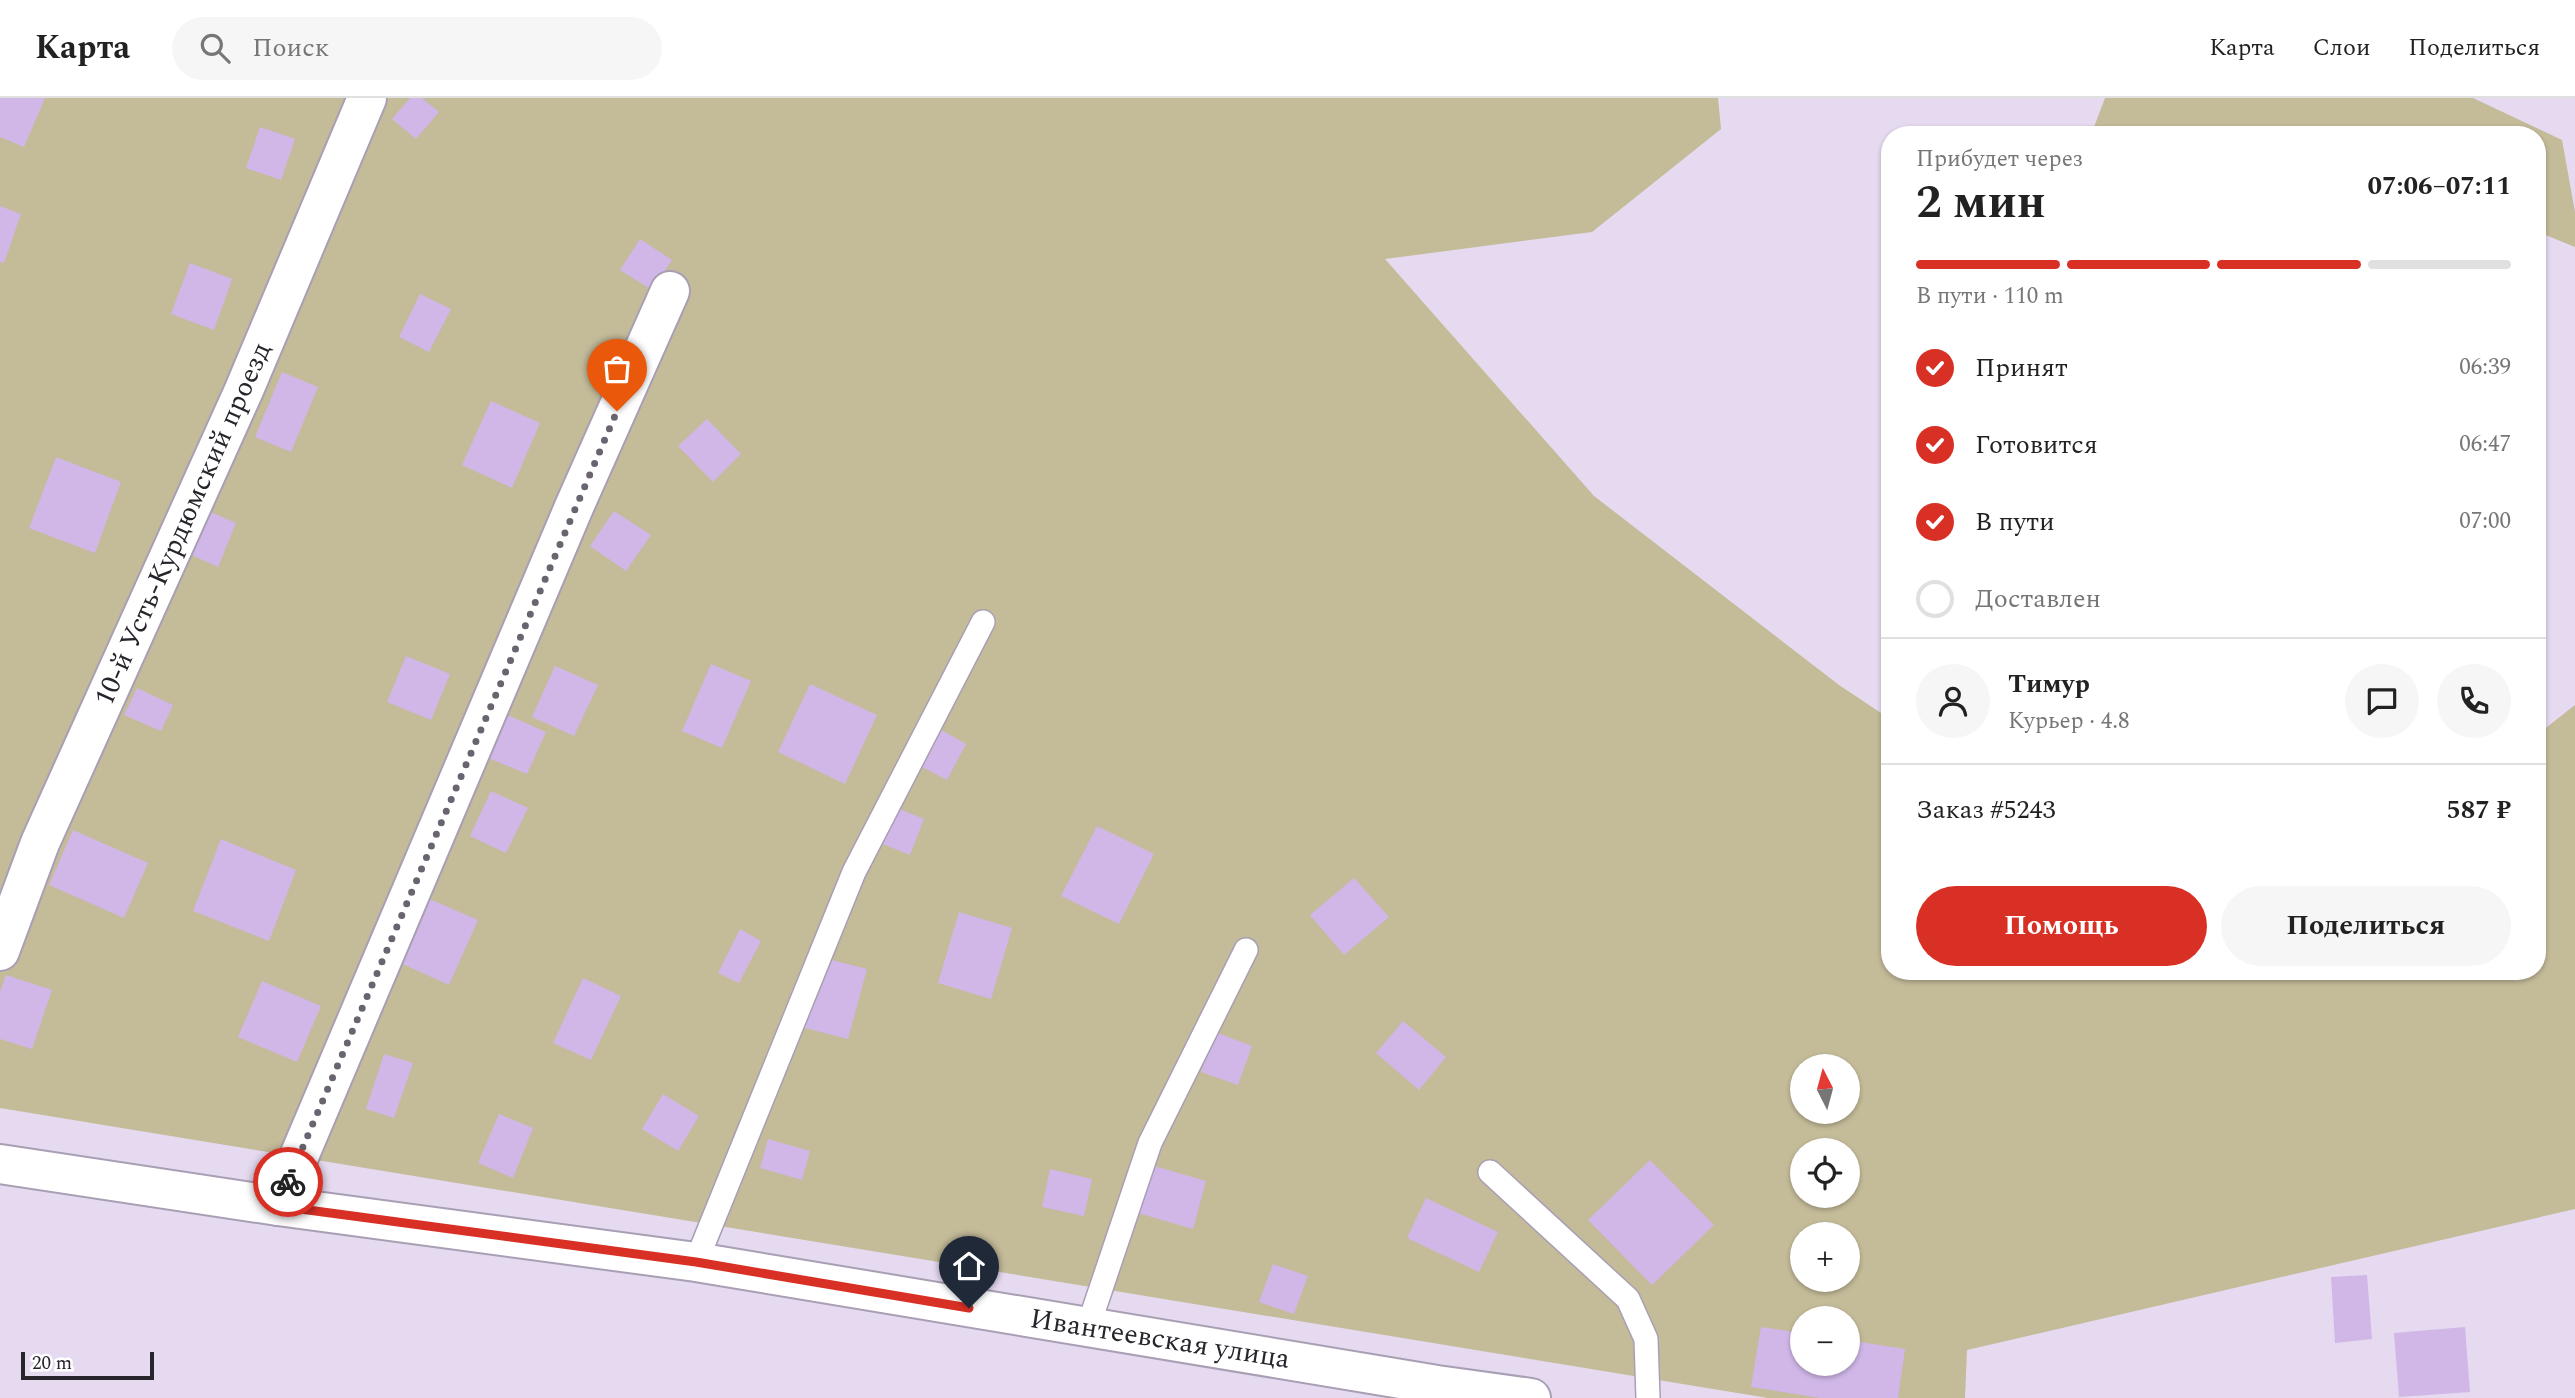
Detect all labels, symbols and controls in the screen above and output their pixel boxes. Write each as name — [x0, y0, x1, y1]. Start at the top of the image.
search box — [172, 17, 662, 80]
text: Карта — [35, 23, 130, 73]
text: Поиск — [252, 28, 329, 68]
icon: search — [196, 29, 234, 67]
text: Карта — [2209, 30, 2275, 66]
text: Слои — [2313, 30, 2370, 66]
text: Поделиться — [2408, 30, 2540, 66]
text: Прибудет через — [1916, 142, 2083, 177]
text: 07:06–07:11 — [2367, 166, 2511, 206]
text: 2 мин — [1916, 168, 2046, 238]
text: В пути · 110 m — [1916, 279, 2064, 314]
street label: 10-й Усть-Курдюмский проезд — [83, 335, 283, 713]
pin — [587, 339, 647, 411]
text: Принят — [1975, 348, 2068, 388]
icon: check — [1916, 349, 1954, 387]
icon: bag — [598, 350, 636, 388]
text: 06:39 — [2459, 350, 2511, 385]
text: Готовится — [1975, 425, 2098, 465]
icon: check — [1916, 426, 1954, 464]
text: 06:47 — [2459, 427, 2511, 462]
text: В пути — [1975, 502, 2055, 542]
icon: check — [1916, 503, 1954, 541]
text: 07:00 — [2459, 504, 2511, 539]
text: Доставлен — [1975, 579, 2101, 619]
button: person — [1916, 664, 1990, 738]
text: Тимур — [2008, 664, 2090, 704]
button: chat — [2345, 664, 2419, 738]
button: phone — [2437, 664, 2511, 738]
text: Курьер · 4.8 — [2008, 704, 2130, 739]
text: Заказ #5243 — [1916, 790, 2055, 830]
text: 587 ₽ — [2446, 790, 2511, 830]
button: Помощь — [1916, 886, 2207, 966]
button: Поделиться — [2221, 886, 2511, 966]
north arrow — [1790, 1054, 1860, 1124]
map controls — [1790, 1054, 1860, 1376]
button: locate — [1790, 1138, 1860, 1208]
courier — [253, 1147, 323, 1217]
icon: bike — [269, 1163, 307, 1201]
button: + — [1790, 1222, 1860, 1292]
pin — [939, 1236, 999, 1308]
icon: home — [950, 1247, 988, 1285]
street label: Ивантеевская улица — [1027, 1297, 1293, 1381]
button: − — [1790, 1306, 1860, 1376]
scale bar — [21, 1349, 154, 1381]
text: 20 m — [32, 1349, 72, 1378]

